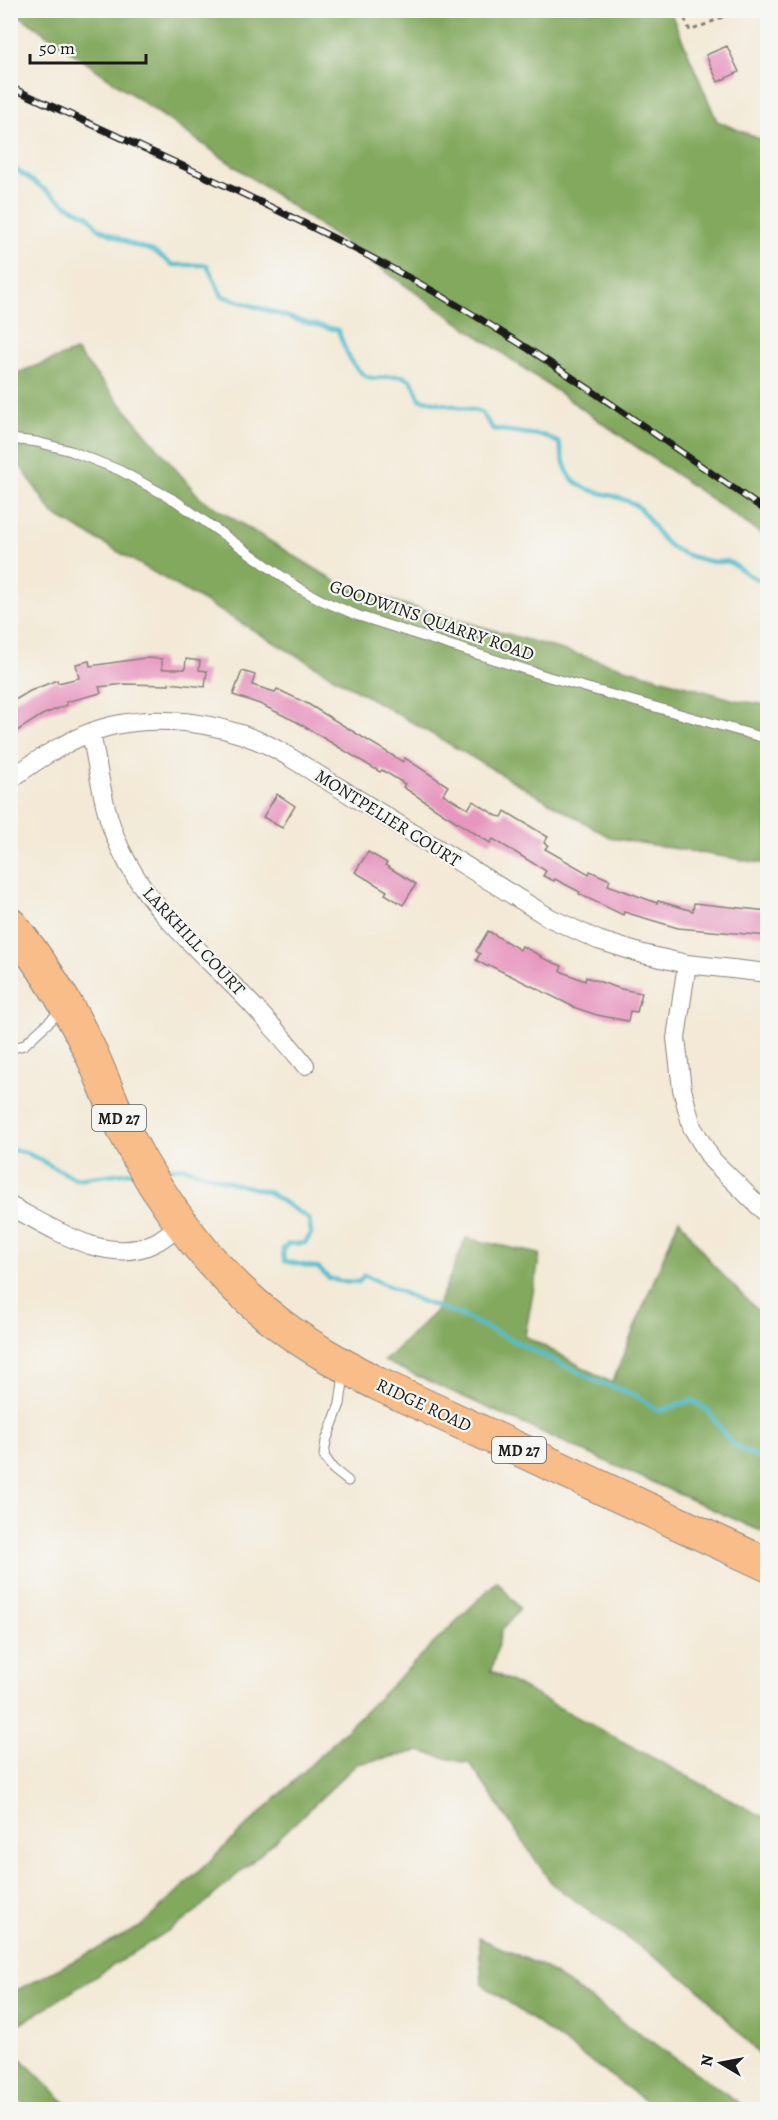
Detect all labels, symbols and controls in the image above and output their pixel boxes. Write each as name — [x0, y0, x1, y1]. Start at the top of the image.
scale bar — [30, 27, 146, 65]
text: 50 m — [39, 36, 75, 60]
street label: GOODWINS QUARRY ROAD — [326, 574, 538, 666]
street label: MONTPELIER COURT — [311, 763, 466, 873]
street label: LARKHILL COURT — [137, 881, 251, 1001]
road number: MD 27 — [92, 1105, 146, 1131]
street label: RIDGE ROAD — [372, 1372, 476, 1438]
road number: MD 27 — [492, 1437, 546, 1463]
north arrow — [691, 2033, 751, 2093]
text: N — [695, 2053, 719, 2068]

